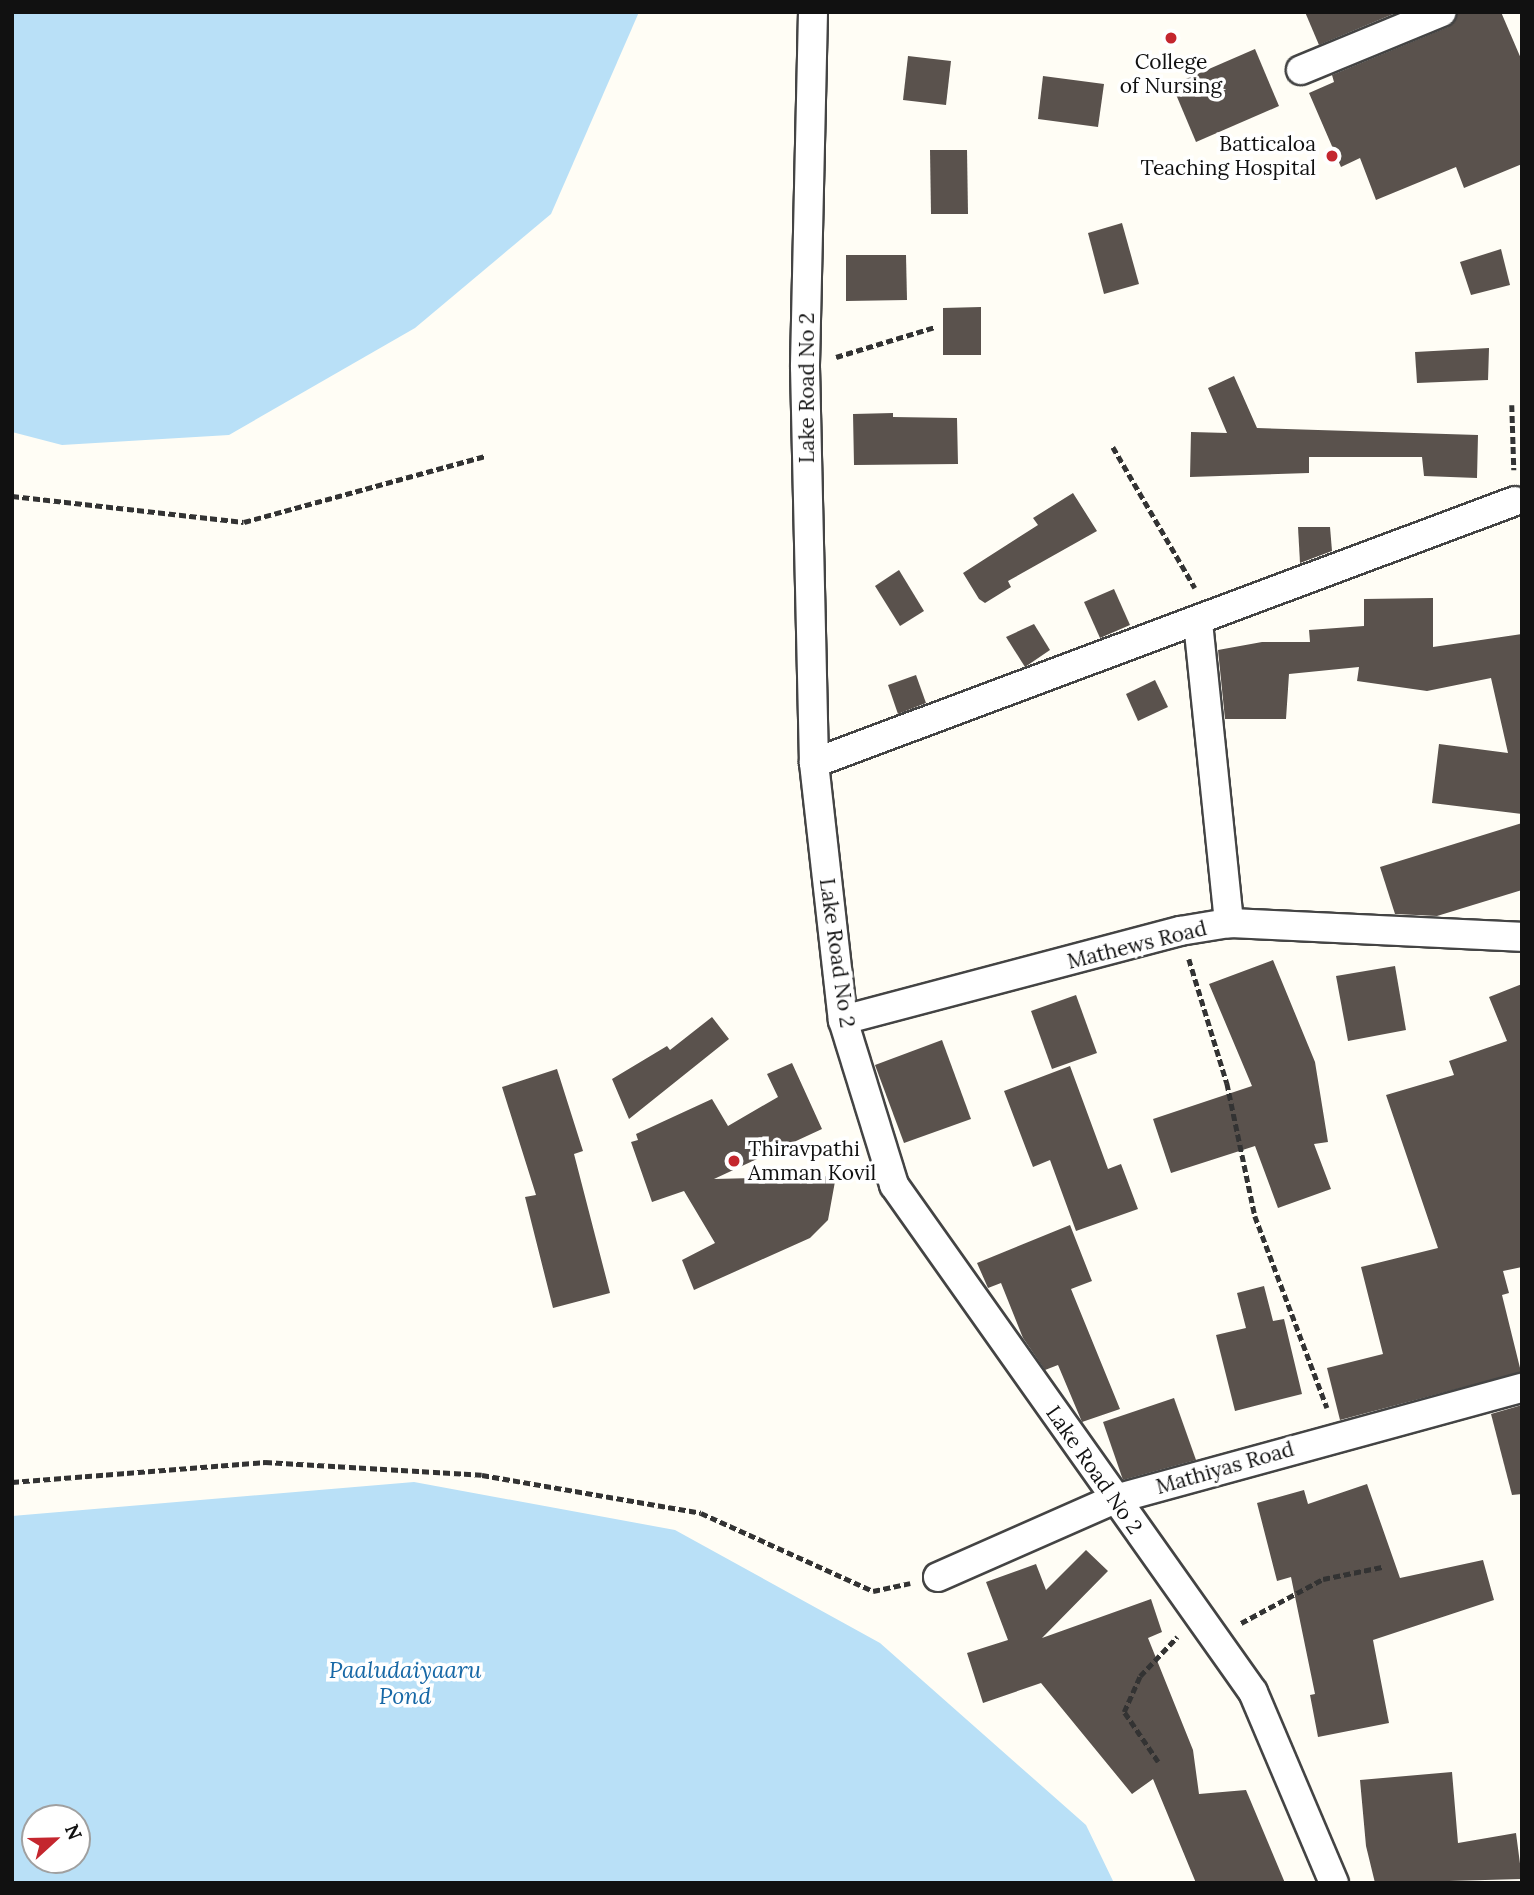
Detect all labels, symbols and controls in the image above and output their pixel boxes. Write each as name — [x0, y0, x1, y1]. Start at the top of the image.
marker: College of Nursing — [1163, 30, 1179, 46]
place label: College of Nursing — [1120, 49, 1222, 99]
place label: Batticaloa Teaching Hospital — [1141, 131, 1316, 181]
marker: Batticaloa Teaching Hospital — [1322, 146, 1342, 166]
street label: Lake Road No 2 — [794, 313, 820, 463]
street label: Lake Road No 2 — [814, 877, 860, 1029]
street label: Mathews Road — [1065, 916, 1209, 974]
place label: Thiravpathi Amman Kovil — [748, 1136, 876, 1186]
marker: Thiravpathi Amman Kovil — [726, 1153, 742, 1169]
street label: Lake Road No 2 — [1040, 1401, 1148, 1539]
street label: Mathiyas Road — [1153, 1436, 1297, 1500]
water label: Paaludaiyaaru Pond — [329, 1656, 481, 1710]
north arrow — [21, 1804, 91, 1874]
text: N — [60, 1821, 87, 1843]

